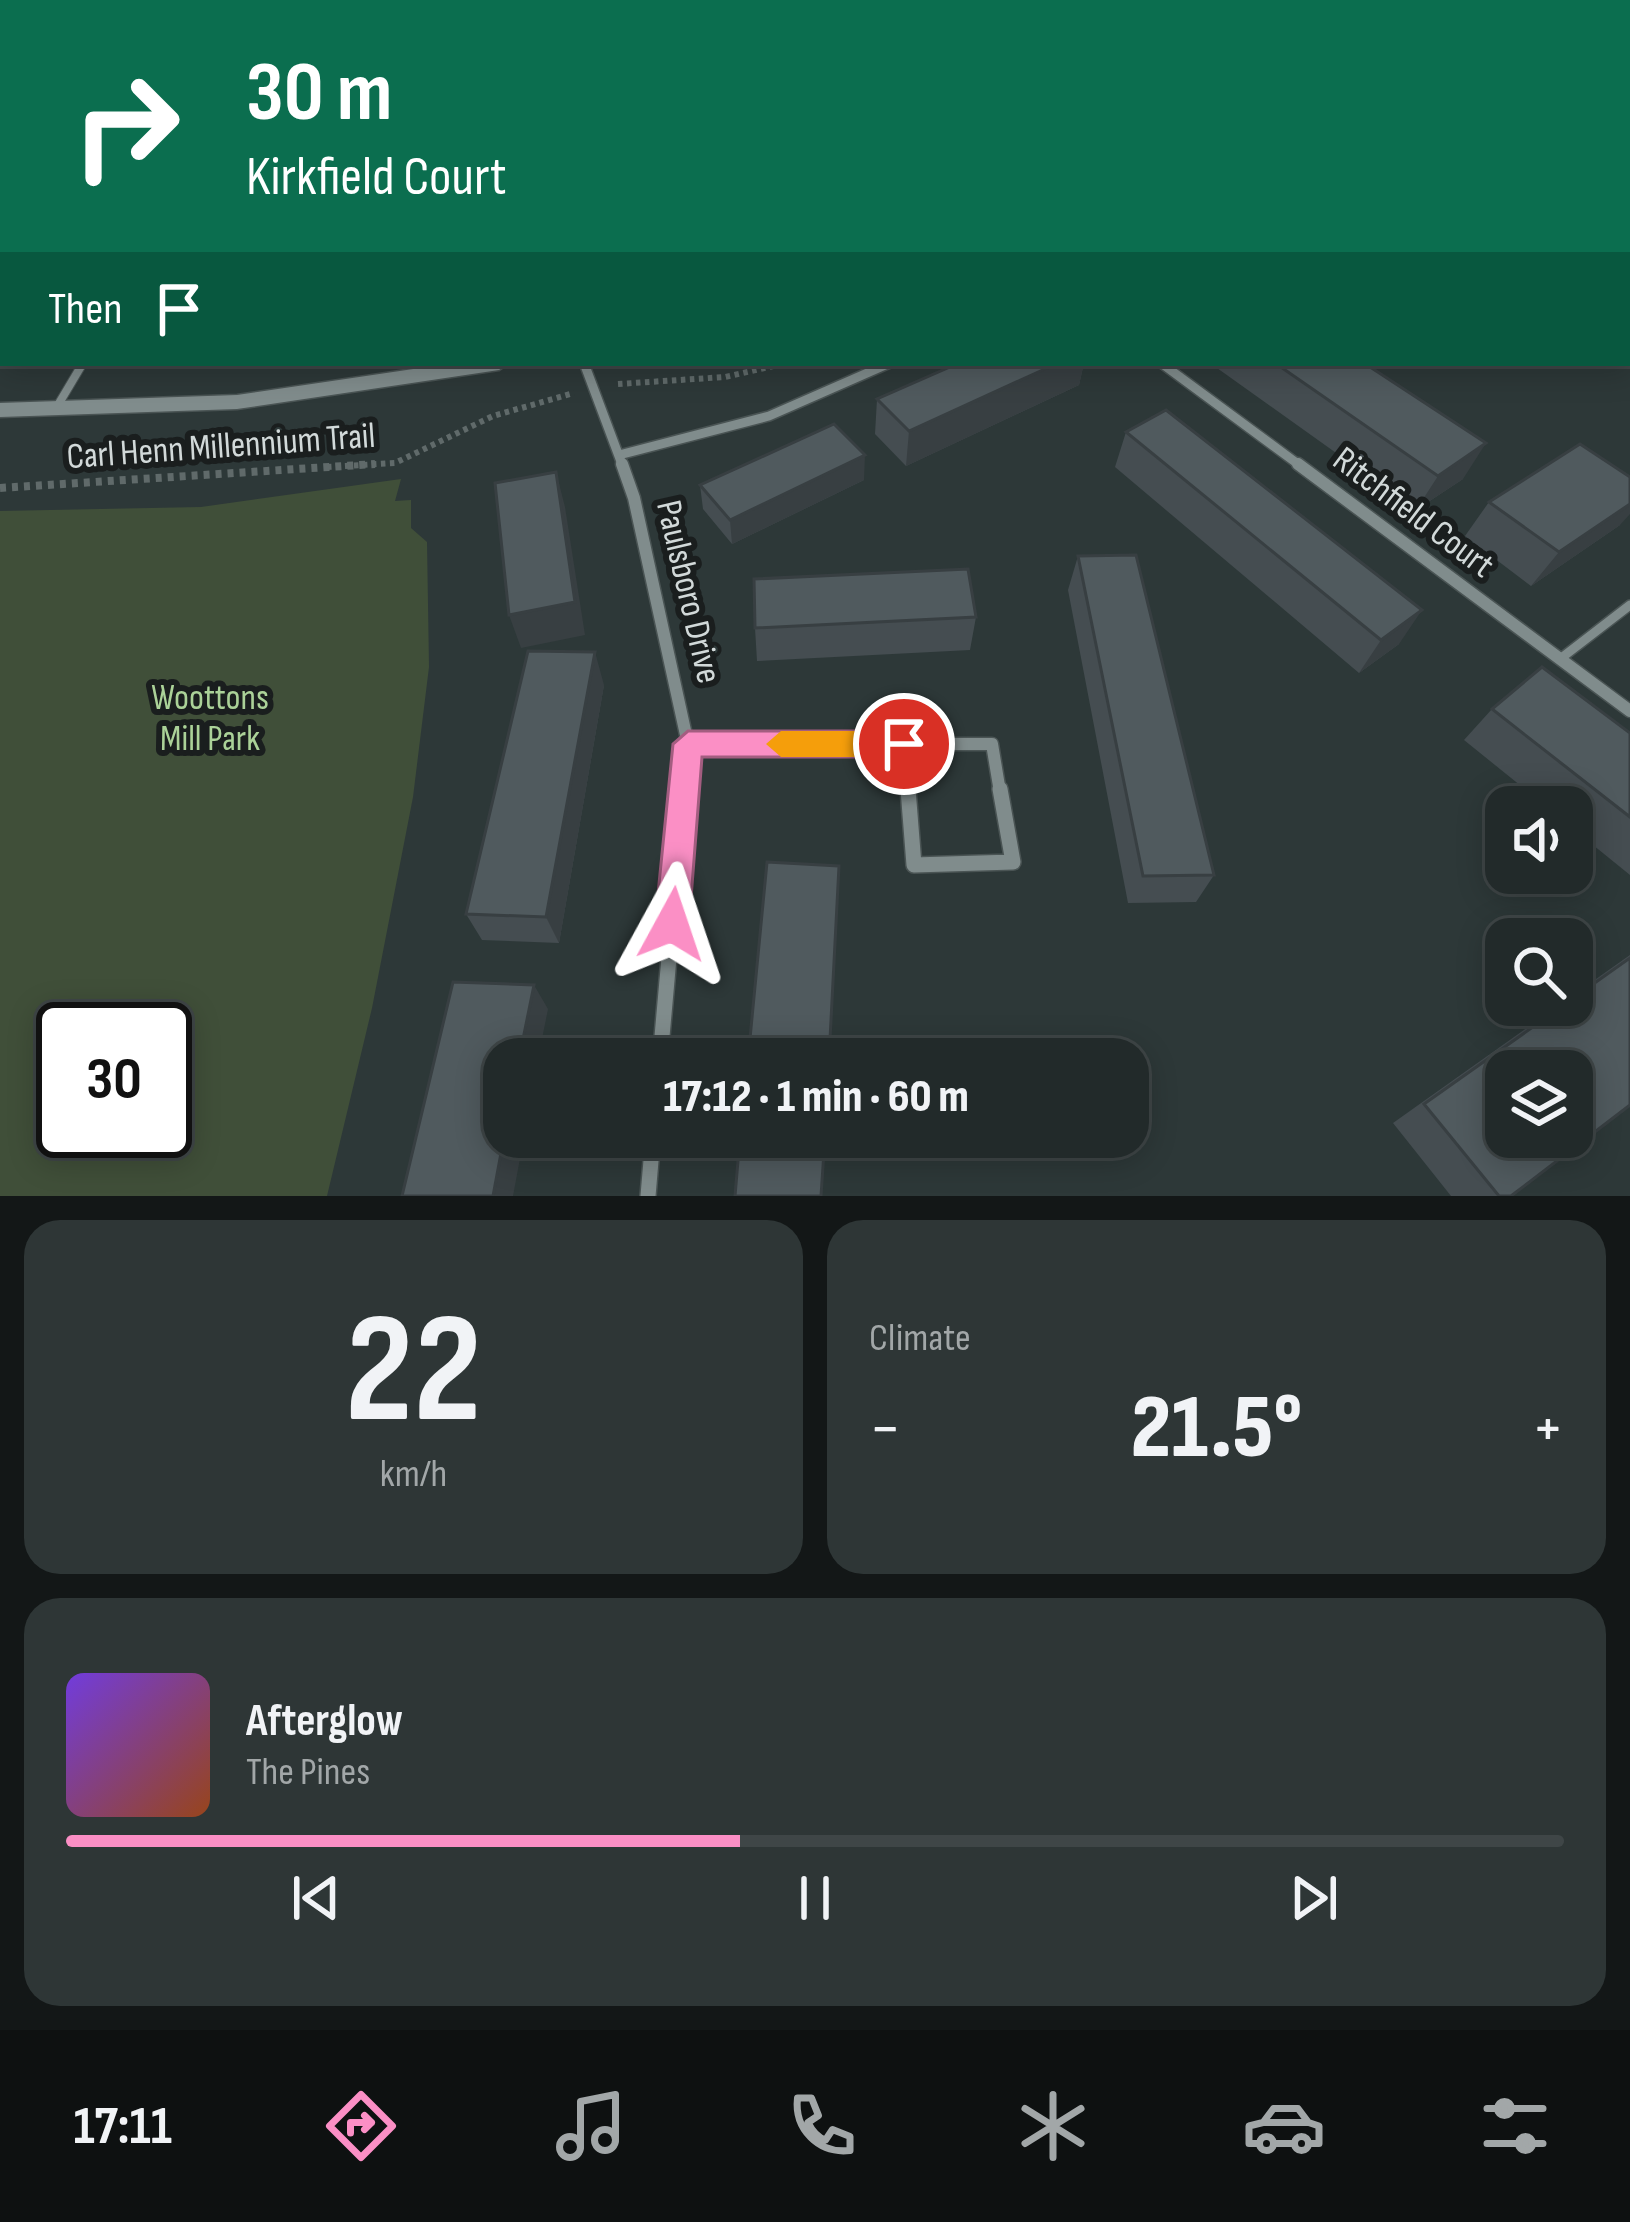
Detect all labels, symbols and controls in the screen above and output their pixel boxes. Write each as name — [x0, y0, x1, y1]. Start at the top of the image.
text: 30 m — [246, 43, 392, 144]
icon: right — [48, 48, 204, 204]
text: Kirkfield Court — [246, 145, 507, 210]
icon: arrive — [146, 276, 212, 342]
text: Then — [48, 282, 122, 337]
street label: Carl Henn Millennium Trail — [65, 415, 377, 479]
street label: Ritchfield Court — [1324, 439, 1502, 587]
street label: Paulsboro Drive — [646, 496, 730, 688]
park label: Woottons Mill Park — [151, 677, 269, 761]
pin — [853, 693, 955, 795]
icon: arrive — [871, 711, 937, 777]
map controls — [1485, 786, 1593, 1158]
button: sound — [1485, 786, 1593, 894]
position arrow — [609, 861, 735, 987]
button: search — [1485, 918, 1593, 1026]
speed limit sign: 30 — [36, 1002, 192, 1158]
button: layers — [1485, 1050, 1593, 1158]
text: 17:12 · 1 min · 60 m — [663, 1070, 969, 1125]
text: 22 — [345, 1279, 482, 1466]
text: Climate — [869, 1315, 971, 1362]
text: 21.5° — [1131, 1375, 1302, 1483]
text: − — [869, 1390, 901, 1469]
text: + — [1532, 1390, 1564, 1469]
text: km/h — [380, 1451, 447, 1498]
text: Afterglow — [246, 1694, 403, 1749]
text: The Pines — [246, 1749, 370, 1796]
icon: previous — [283, 1865, 349, 1931]
icon: pause — [782, 1865, 848, 1931]
icon: next — [1281, 1865, 1347, 1931]
icon: directions — [319, 2084, 403, 2168]
icon: music — [549, 2084, 633, 2168]
icon: phone — [780, 2084, 864, 2168]
icon: climate — [1011, 2084, 1095, 2168]
icon: car — [1242, 2084, 1326, 2168]
icon: filters — [1473, 2084, 1557, 2168]
text: 17:11 — [73, 2094, 172, 2159]

